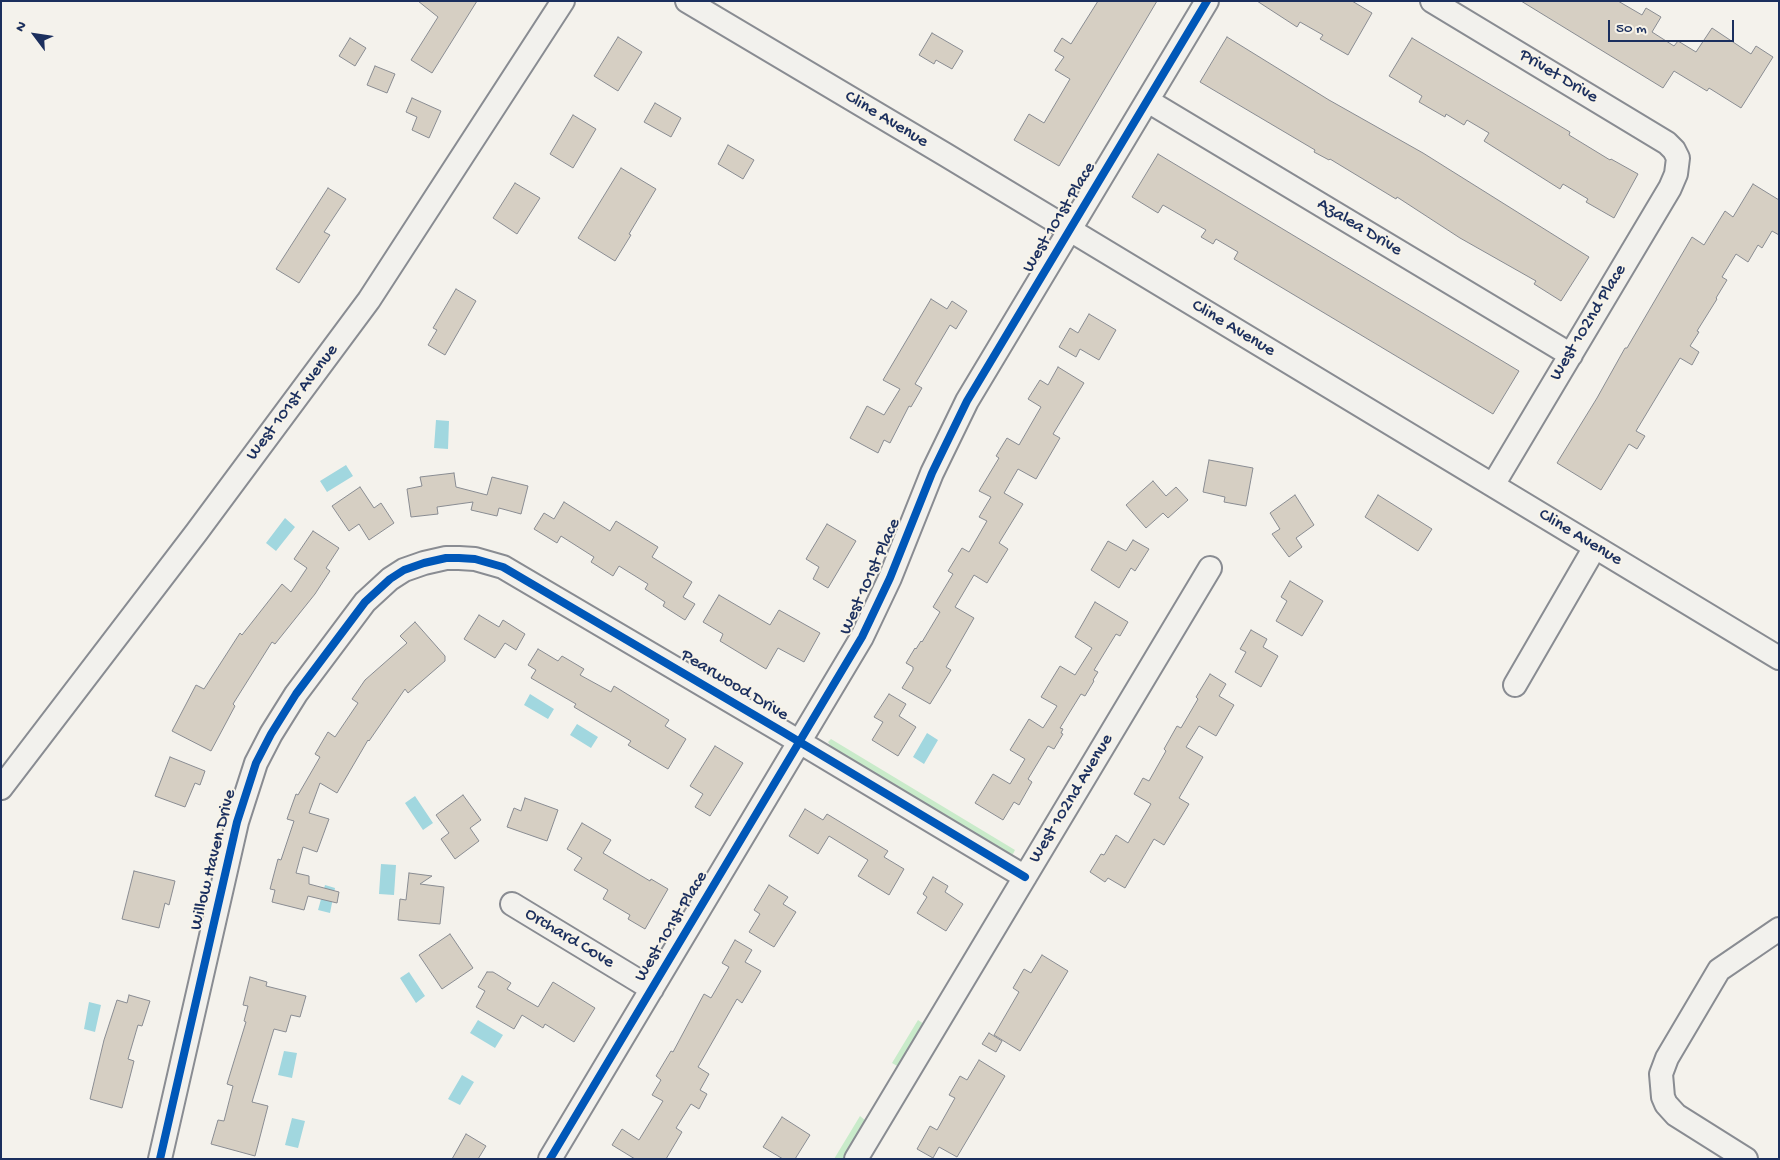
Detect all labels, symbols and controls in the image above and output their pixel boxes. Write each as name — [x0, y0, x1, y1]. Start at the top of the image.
north arrow — [10, 10, 60, 60]
scale bar — [1610, 10, 1736, 42]
text: N — [12, 19, 31, 35]
text: 50 m — [1616, 20, 1647, 38]
street label: Privet Drive — [1515, 45, 1601, 109]
street label: Cline Avenue — [840, 87, 932, 153]
street label: West 101st Place — [1019, 159, 1101, 277]
street label: Azalea Drive — [1313, 194, 1405, 262]
street label: West 102nd Place — [1546, 261, 1632, 385]
street label: Cline Avenue — [1187, 296, 1279, 362]
street label: West 101st Avenue — [242, 341, 344, 465]
street label: Cline Avenue — [1534, 505, 1626, 571]
street label: West 101st Place — [836, 515, 906, 639]
street label: Pearwood Drive — [676, 645, 792, 727]
street label: West 102nd Avenue — [1025, 731, 1119, 867]
street label: Willow Haven Drive — [186, 787, 242, 933]
street label: West 101st Place — [631, 868, 713, 986]
street label: Orchard Cove — [520, 904, 618, 974]

